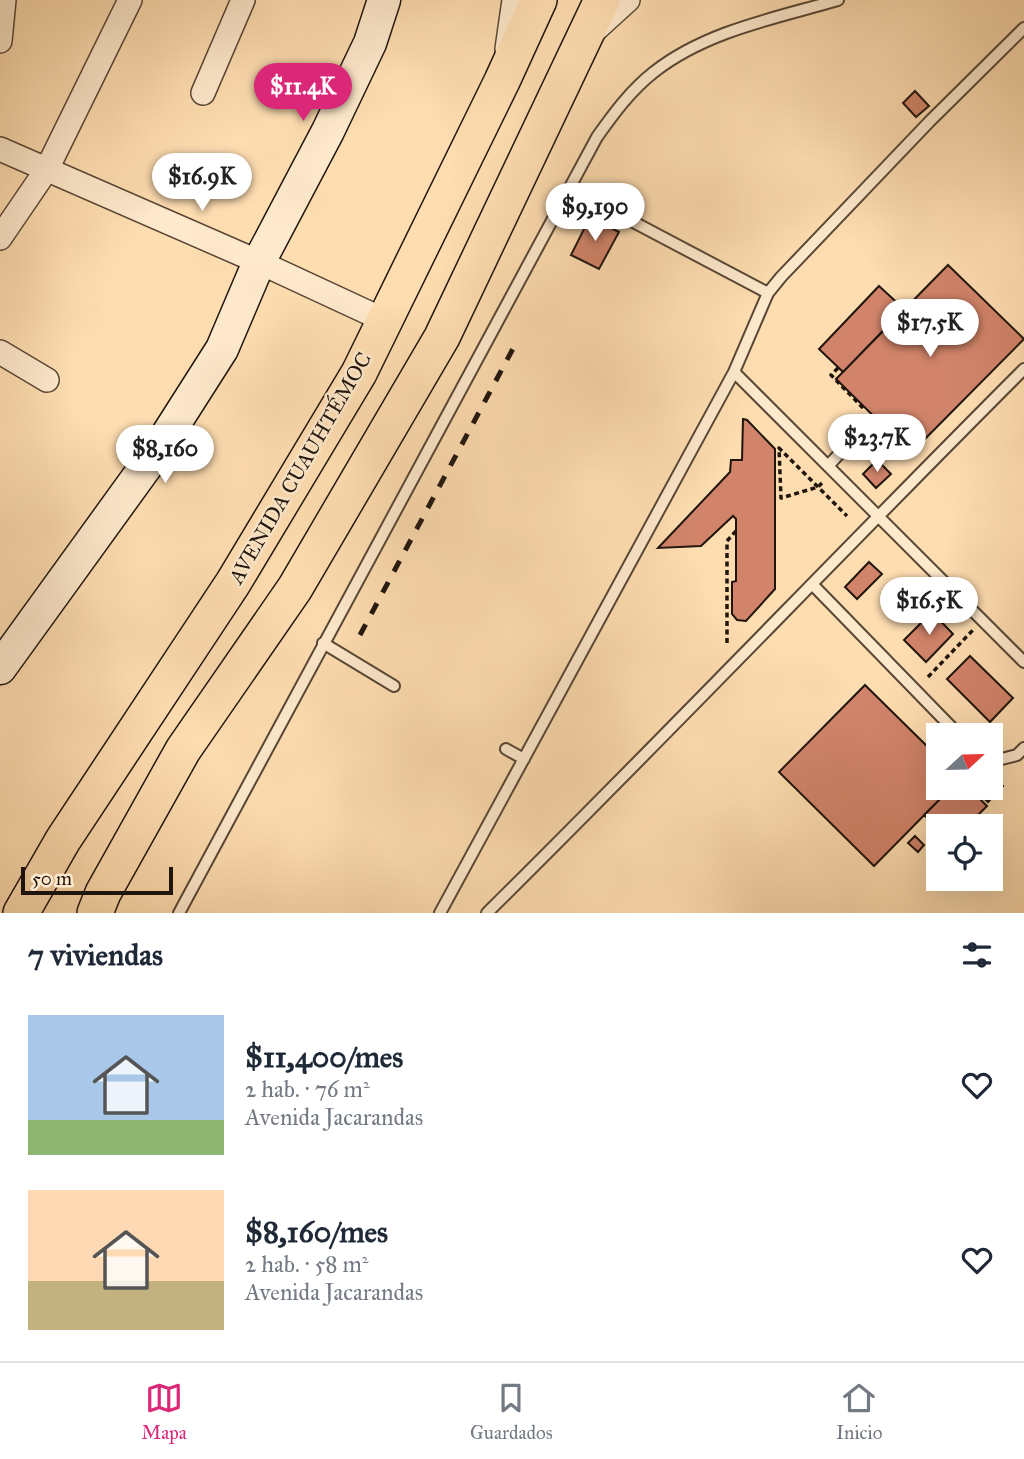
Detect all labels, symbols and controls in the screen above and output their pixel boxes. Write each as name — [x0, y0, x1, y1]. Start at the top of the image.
pin: $11.4K — [246, 64, 360, 123]
text: $11.4K — [270, 72, 336, 100]
pin: $16.9K — [145, 154, 259, 213]
text: $16.9K — [168, 162, 236, 190]
pin: $9,190 — [538, 184, 652, 243]
text: $9,190 — [562, 192, 628, 220]
pin: $17.5K — [873, 300, 987, 359]
text: $17.5K — [897, 308, 963, 336]
street label: AVENIDA CUAUHTÉMOC — [222, 347, 377, 589]
pin: $23.7K — [820, 414, 934, 474]
text: $23.7K — [844, 423, 910, 451]
pin: $8,160 — [108, 426, 222, 485]
text: $8,160 — [132, 434, 198, 462]
pin: $16.5K — [872, 578, 986, 637]
text: $16.5K — [896, 586, 962, 614]
north arrow — [926, 723, 1003, 800]
map controls — [926, 723, 1003, 891]
button: locate — [926, 814, 1003, 891]
scale bar — [21, 864, 173, 896]
text: 50 m — [32, 867, 72, 890]
icon: filters — [958, 936, 996, 974]
text: 7 viviendas — [28, 937, 163, 973]
text: $11,400/mes — [245, 1039, 403, 1075]
icon: home — [84, 1043, 168, 1127]
icon: heart — [958, 1066, 996, 1104]
text: 2 hab. · 76 m² — [245, 1075, 370, 1103]
text: Avenida Jacarandas — [245, 1103, 423, 1131]
text: $8,160/mes — [245, 1214, 388, 1250]
icon: home — [84, 1218, 168, 1302]
icon: heart — [958, 1241, 996, 1279]
text: 2 hab. · 58 m² — [245, 1250, 369, 1278]
text: Avenida Jacarandas — [245, 1278, 423, 1306]
tab: Mapa — [142, 1379, 187, 1444]
tab: Guardados — [470, 1379, 553, 1444]
tab: Inicio — [836, 1379, 882, 1444]

